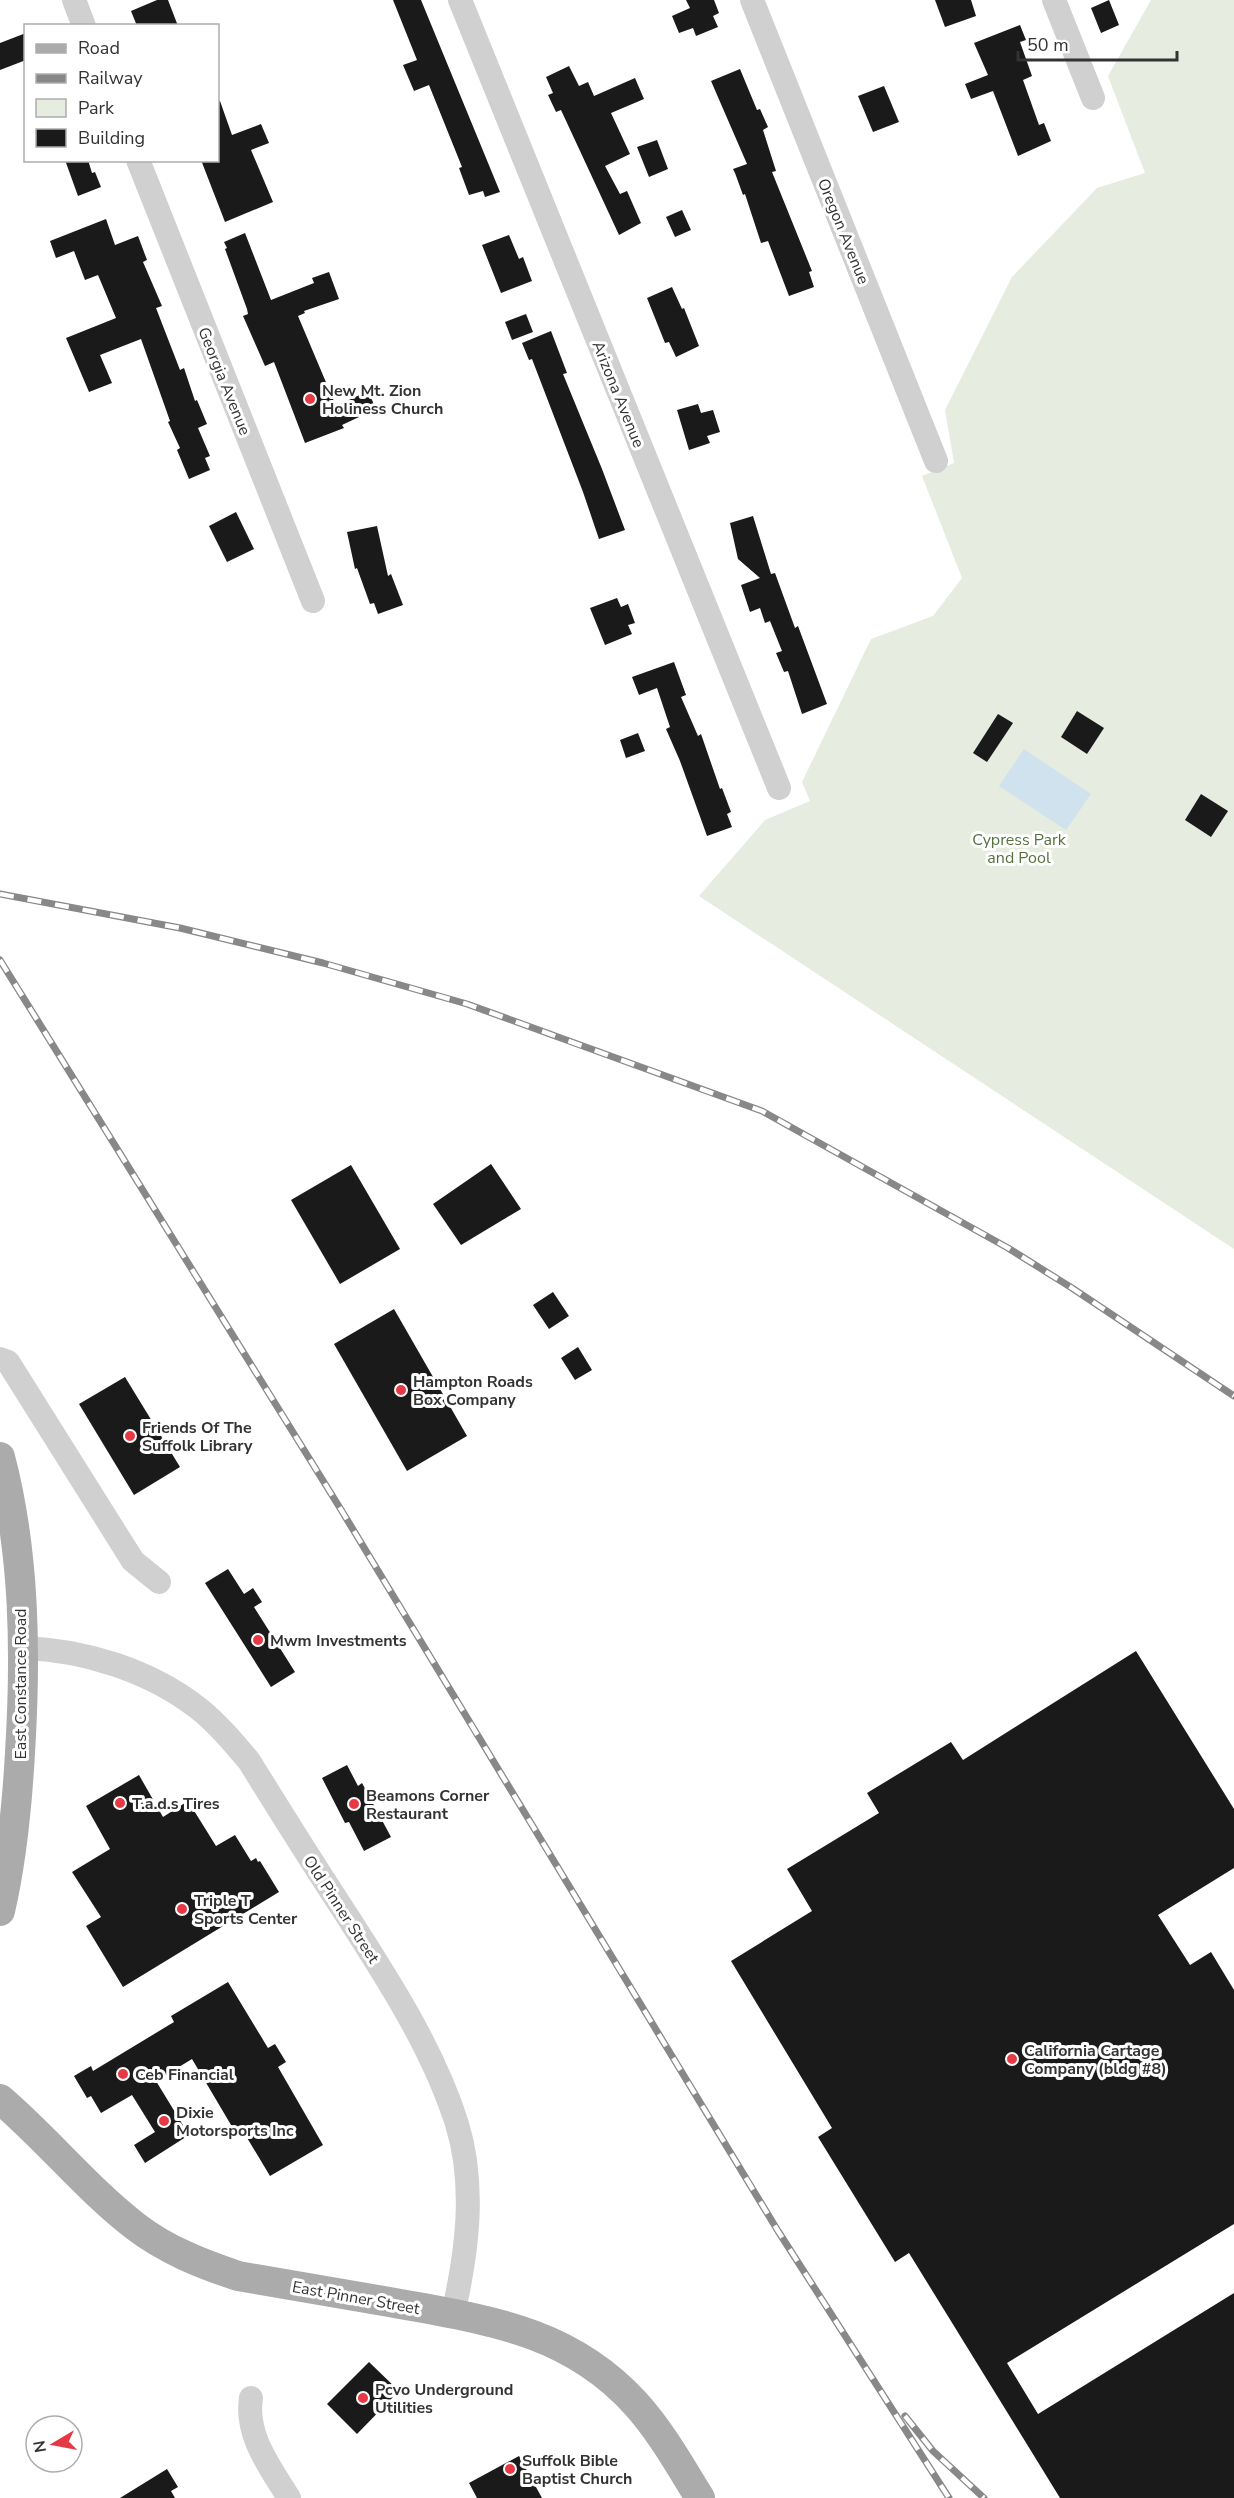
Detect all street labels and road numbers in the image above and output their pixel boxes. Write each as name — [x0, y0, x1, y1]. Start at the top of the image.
street label: Oregon Avenue — [812, 175, 874, 288]
street label: Georgia Avenue — [192, 324, 256, 439]
street label: Arizona Avenue — [587, 338, 650, 451]
street label: East Constance Road — [10, 1608, 32, 1760]
street label: Old Pinner Street — [298, 1851, 384, 1968]
street label: East Pinner Street — [290, 2276, 422, 2320]

